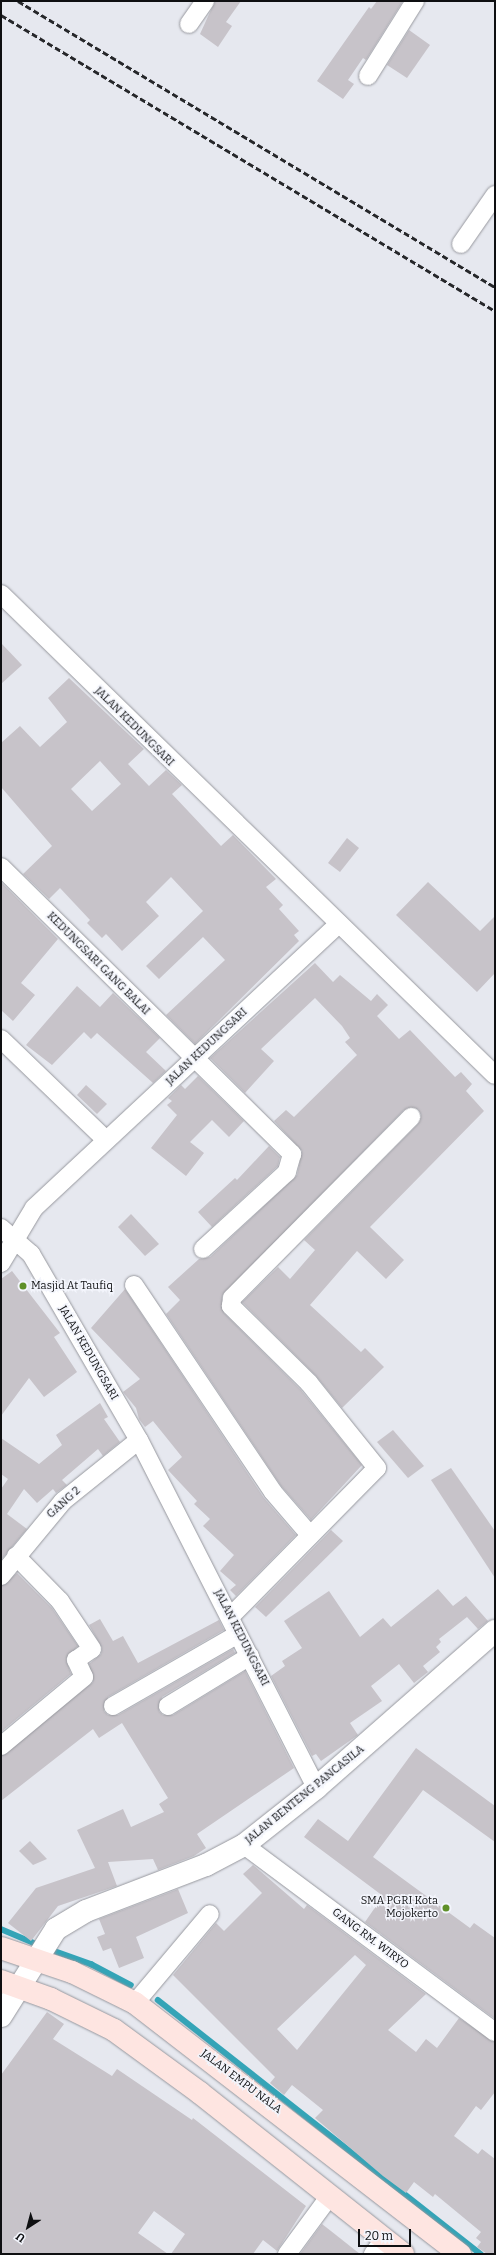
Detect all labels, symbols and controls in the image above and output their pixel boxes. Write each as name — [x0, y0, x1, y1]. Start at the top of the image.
street label: JALAN KEDUNGSARI — [92, 685, 176, 769]
street label: KEDUNGSARI GANG BALAI — [44, 910, 152, 1018]
street label: JALAN KEDUNGSARI — [163, 1006, 251, 1088]
place label: Masjid At Taufiq — [31, 1279, 113, 1293]
marker: Masjid At Taufiq — [18, 1281, 28, 1291]
street label: JALAN KEDUNGSARI — [56, 1304, 120, 1402]
street label: GANG 2 — [45, 1485, 83, 1521]
street label: JALAN KEDUNGSARI — [211, 1587, 271, 1689]
street label: JALAN BENTENG PANCASILA — [243, 1743, 367, 1847]
place label: SMA PGRI Kota Mojokerto — [361, 1895, 438, 1921]
marker: SMA PGRI Kota Mojokerto — [441, 1903, 451, 1913]
street label: GANG RM. WIRYO — [329, 1906, 411, 1972]
street label: JALAN EMPU NALA — [198, 2047, 284, 2117]
north arrow — [8, 2207, 48, 2247]
scale bar — [360, 2221, 413, 2247]
text: U — [14, 2229, 28, 2245]
text: 20 m — [365, 2229, 393, 2243]

